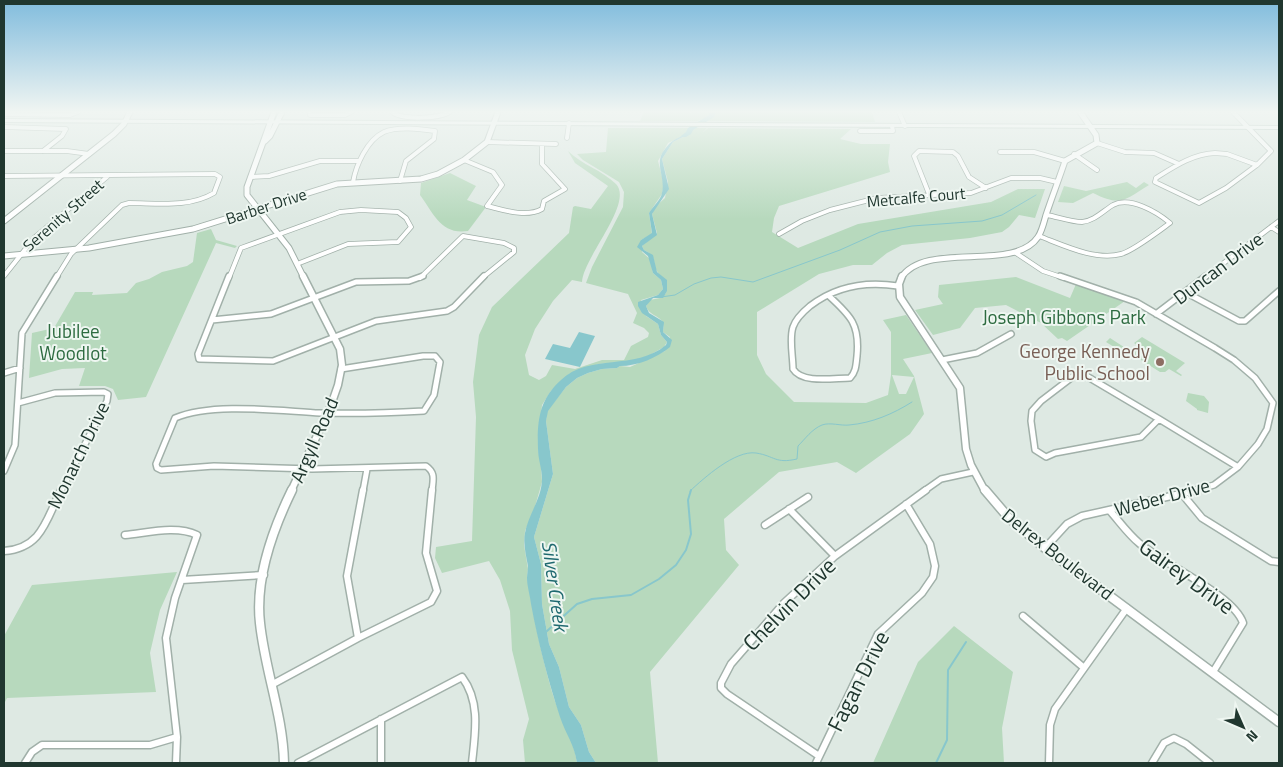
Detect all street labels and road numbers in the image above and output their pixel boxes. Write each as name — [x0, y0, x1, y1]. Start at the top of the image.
street label: Serenity Street — [17, 173, 109, 257]
street label: Metcalfe Court — [866, 181, 967, 213]
street label: Barber Drive — [222, 182, 310, 230]
street label: Duncan Drive — [1167, 224, 1269, 311]
street label: Argyll Road — [282, 392, 345, 487]
street label: Monarch Drive — [39, 396, 116, 513]
street label: Weber Drive — [1111, 470, 1213, 523]
street label: Delrex Boulevard — [996, 500, 1121, 607]
street label: Gairey Drive — [1132, 530, 1242, 622]
street label: Chelvin Drive — [734, 549, 844, 659]
street label: Fagan Drive — [818, 625, 898, 737]

